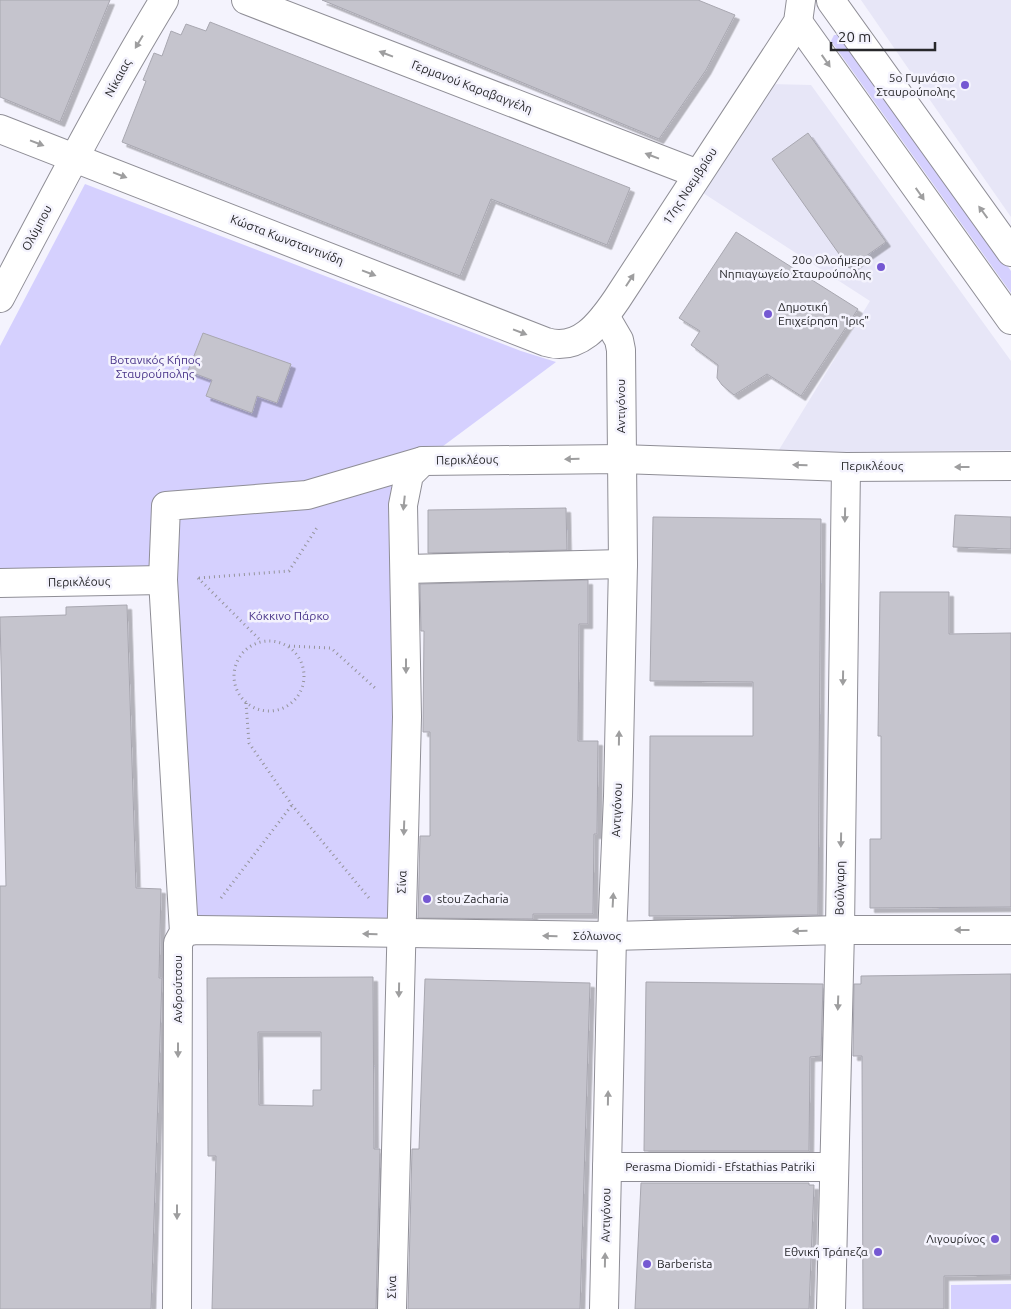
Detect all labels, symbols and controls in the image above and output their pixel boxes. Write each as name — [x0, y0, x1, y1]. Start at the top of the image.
scale bar — [831, 20, 935, 52]
text: 20 m — [838, 28, 871, 45]
one-way arrow — [135, 35, 144, 48]
one-way arrow — [379, 50, 394, 57]
one-way arrow — [821, 54, 831, 68]
street label: Νίκαιας — [102, 56, 134, 99]
street label: Γερμανού Καραβαγγέλη — [410, 57, 534, 116]
place label: 5ο Γυμνάσιο Σταυρούπολης — [876, 71, 956, 99]
marker: 5ο Γυμνάσιο Σταυρούπολης — [959, 79, 971, 91]
one-way arrow — [30, 139, 45, 147]
street label: 17ης Νοεμβρίου — [660, 145, 720, 227]
one-way arrow — [645, 152, 660, 159]
one-way arrow — [113, 171, 128, 179]
one-way arrow — [915, 187, 925, 201]
street label: Ολύμπου — [19, 203, 54, 253]
one-way arrow — [977, 206, 988, 219]
street label: Κώστα Κωνσταντινίδη — [229, 212, 346, 267]
place label: 20ο Ολοήμερο Νηπιαγωγείο Σταυρούπολης — [719, 253, 872, 281]
marker: 20ο Ολοήμερο Νηπιαγωγείο Σταυρούπολης — [875, 261, 887, 273]
one-way arrow — [362, 269, 376, 277]
one-way arrow — [625, 274, 634, 287]
place label: Δημοτική Επιχείρηση "Ιρις" — [778, 300, 869, 328]
marker: Δημοτική Επιχείρηση "Ιρις" — [762, 308, 774, 320]
one-way arrow — [513, 328, 528, 336]
park label: Βοτανικός Κήπος Σταυρούπολης — [110, 353, 201, 381]
street label: Αντιγόνου — [614, 379, 627, 433]
street label: Περικλέους — [436, 452, 499, 468]
one-way arrow — [564, 455, 580, 463]
street label: Περικλέους — [841, 459, 904, 473]
one-way arrow — [792, 461, 808, 469]
one-way arrow — [954, 463, 970, 471]
one-way arrow — [400, 496, 408, 512]
one-way arrow — [841, 508, 849, 524]
street label: Περικλέους — [48, 574, 111, 590]
park label: Κόκκινο Πάρκο — [249, 609, 329, 622]
one-way arrow — [403, 658, 411, 674]
one-way arrow — [839, 670, 847, 686]
one-way arrow — [615, 730, 623, 746]
street label: Αντιγόνου — [609, 783, 624, 837]
one-way arrow — [400, 820, 408, 836]
one-way arrow — [837, 833, 845, 849]
street label: Βούλγαρη — [833, 861, 846, 915]
street label: Σίνα — [395, 870, 408, 894]
place label: stou Zacharia — [437, 892, 509, 905]
one-way arrow — [610, 892, 618, 908]
marker: stou Zacharia — [421, 893, 433, 905]
one-way arrow — [954, 926, 970, 934]
one-way arrow — [792, 927, 808, 935]
street label: Σόλωνος — [573, 929, 621, 943]
one-way arrow — [362, 930, 378, 938]
one-way arrow — [542, 932, 558, 940]
street label: Ανδρούτσου — [171, 955, 184, 1023]
one-way arrow — [395, 983, 403, 999]
one-way arrow — [833, 995, 841, 1011]
one-way arrow — [174, 1042, 182, 1058]
one-way arrow — [605, 1090, 613, 1106]
street label: Perasma Diomidi - Efstathias Patriki — [625, 1160, 815, 1173]
street label: Αντιγόνου — [599, 1188, 612, 1242]
one-way arrow — [173, 1204, 181, 1220]
place label: Λιγουρίνος — [926, 1232, 986, 1246]
marker: Λιγουρίνος — [989, 1233, 1001, 1245]
place label: Εθνική Τράπεζα — [784, 1245, 868, 1258]
marker: Εθνική Τράπεζα — [872, 1246, 884, 1258]
one-way arrow — [601, 1252, 609, 1268]
place label: Barberista — [657, 1257, 713, 1270]
marker: Barberista — [641, 1258, 653, 1270]
street label: Σίνα — [385, 1275, 398, 1299]

